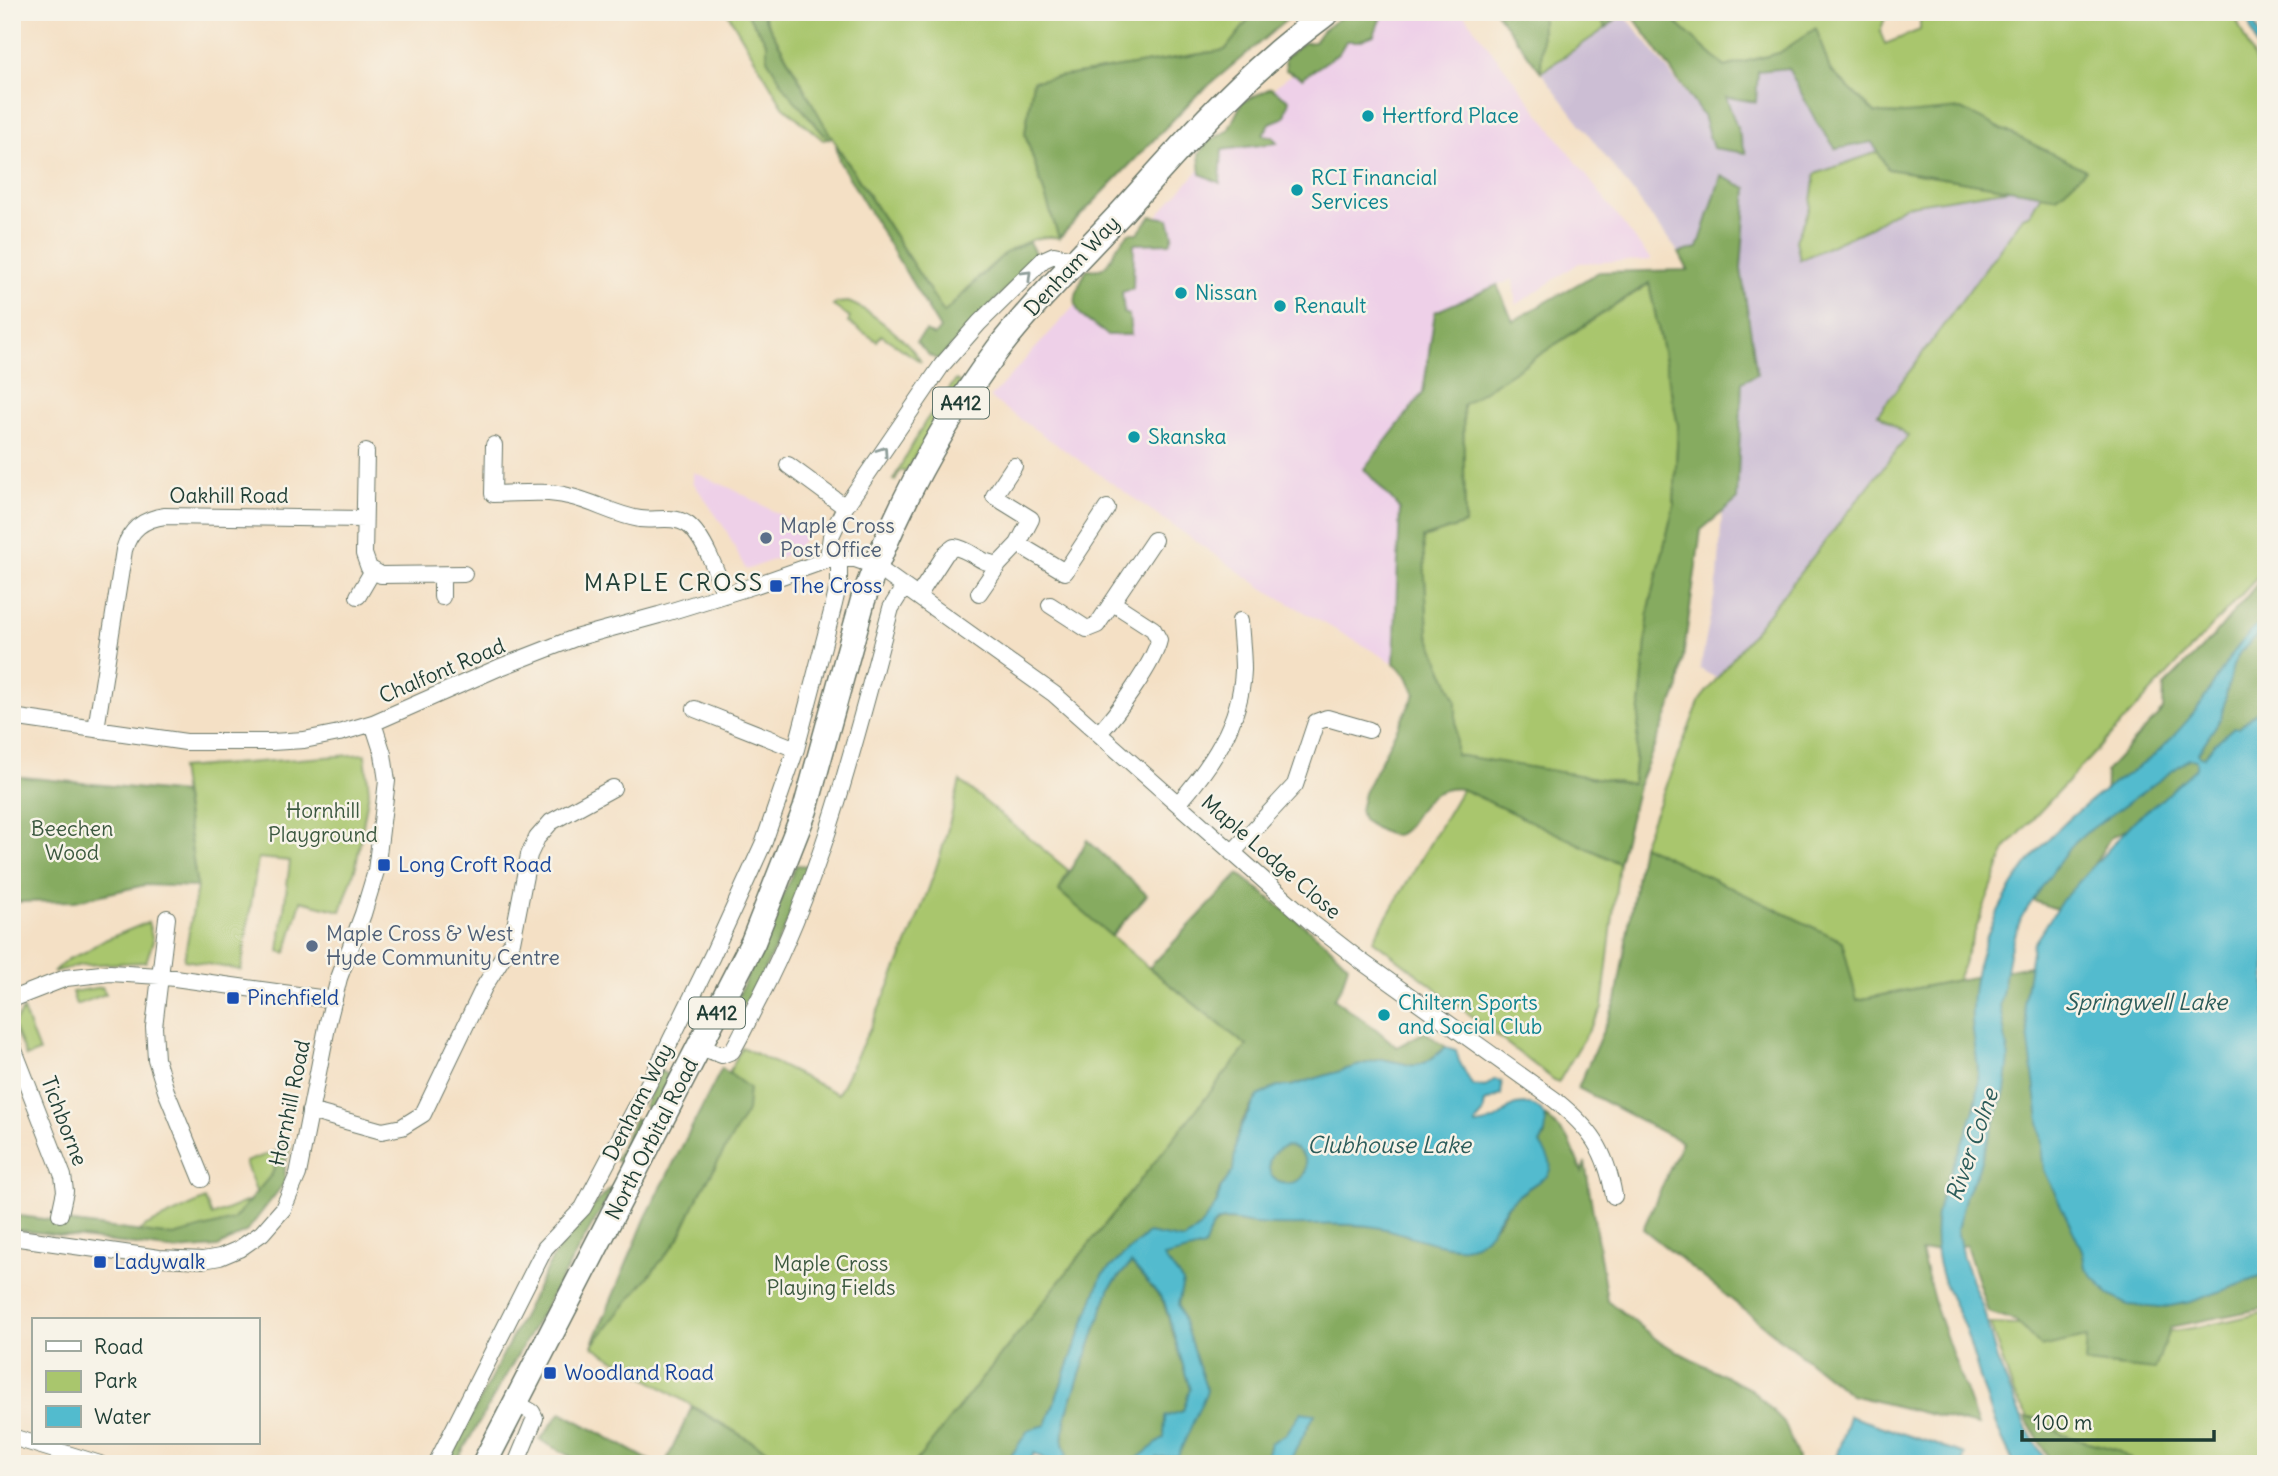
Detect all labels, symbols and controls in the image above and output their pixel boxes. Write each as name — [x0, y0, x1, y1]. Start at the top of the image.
place label: Hertford Place — [1382, 102, 1519, 129]
marker: Hertford Place — [1360, 108, 1376, 124]
place label: RCI Financial Services — [1311, 164, 1437, 215]
marker: RCI Financial Services — [1289, 182, 1305, 198]
street label: Denham Way — [1018, 210, 1125, 322]
one-way arrow — [1019, 271, 1032, 284]
place label: Nissan — [1195, 279, 1257, 306]
marker: Nissan — [1173, 285, 1189, 301]
place label: Renault — [1294, 292, 1366, 319]
marker: Renault — [1272, 298, 1288, 314]
road number: A412 — [933, 388, 989, 418]
place label: Skanska — [1148, 423, 1227, 450]
marker: Skanska — [1126, 429, 1142, 445]
one-way arrow — [875, 445, 888, 458]
street label: Oakhill Road — [169, 482, 289, 509]
place label: Maple Cross Post Office — [780, 512, 895, 563]
marker: Maple Cross Post Office — [758, 530, 774, 546]
district label: MAPLE CROSS — [584, 567, 764, 597]
place label: The Cross — [790, 572, 882, 599]
marker: The Cross — [768, 578, 784, 594]
street label: Chalfont Road — [375, 632, 509, 709]
street label: Maple Lodge Close — [1196, 789, 1347, 925]
park label: Hornhill Playground — [268, 797, 378, 848]
park label: Beechen Wood — [31, 815, 113, 866]
place label: Long Croft Road — [398, 851, 552, 878]
marker: Long Croft Road — [376, 857, 392, 873]
place label: Maple Cross & West Hyde Community Centre — [326, 920, 560, 971]
marker: Maple Cross & West Hyde Community Centre — [304, 938, 320, 954]
place label: Pinchfield — [247, 984, 339, 1011]
water label: Springwell Lake — [2065, 987, 2229, 1016]
place label: Chiltern Sports and Social Club — [1398, 989, 1542, 1040]
marker: Pinchfield — [225, 990, 241, 1006]
road number: A412 — [689, 998, 745, 1028]
marker: Chiltern Sports and Social Club — [1376, 1007, 1392, 1023]
street label: Hornhill Road — [263, 1037, 316, 1168]
street label: Denham Way — [596, 1039, 679, 1165]
street label: North Orbital Road — [599, 1053, 704, 1224]
street label: Tichborne — [35, 1072, 94, 1170]
water label: River Colne — [1939, 1083, 2005, 1205]
water label: Clubhouse Lake — [1307, 1130, 1473, 1159]
place label: Ladywalk — [114, 1248, 205, 1275]
park label: Maple Cross Playing Fields — [766, 1250, 896, 1301]
marker: Ladywalk — [92, 1254, 108, 1270]
legend — [32, 1318, 259, 1444]
text: Road — [94, 1333, 143, 1360]
place label: Woodland Road — [564, 1359, 714, 1386]
marker: Woodland Road — [542, 1365, 558, 1381]
text: Park — [94, 1367, 137, 1394]
scale bar — [2022, 1399, 2215, 1443]
text: Water — [94, 1403, 152, 1430]
text: 100 m — [2033, 1409, 2092, 1436]

